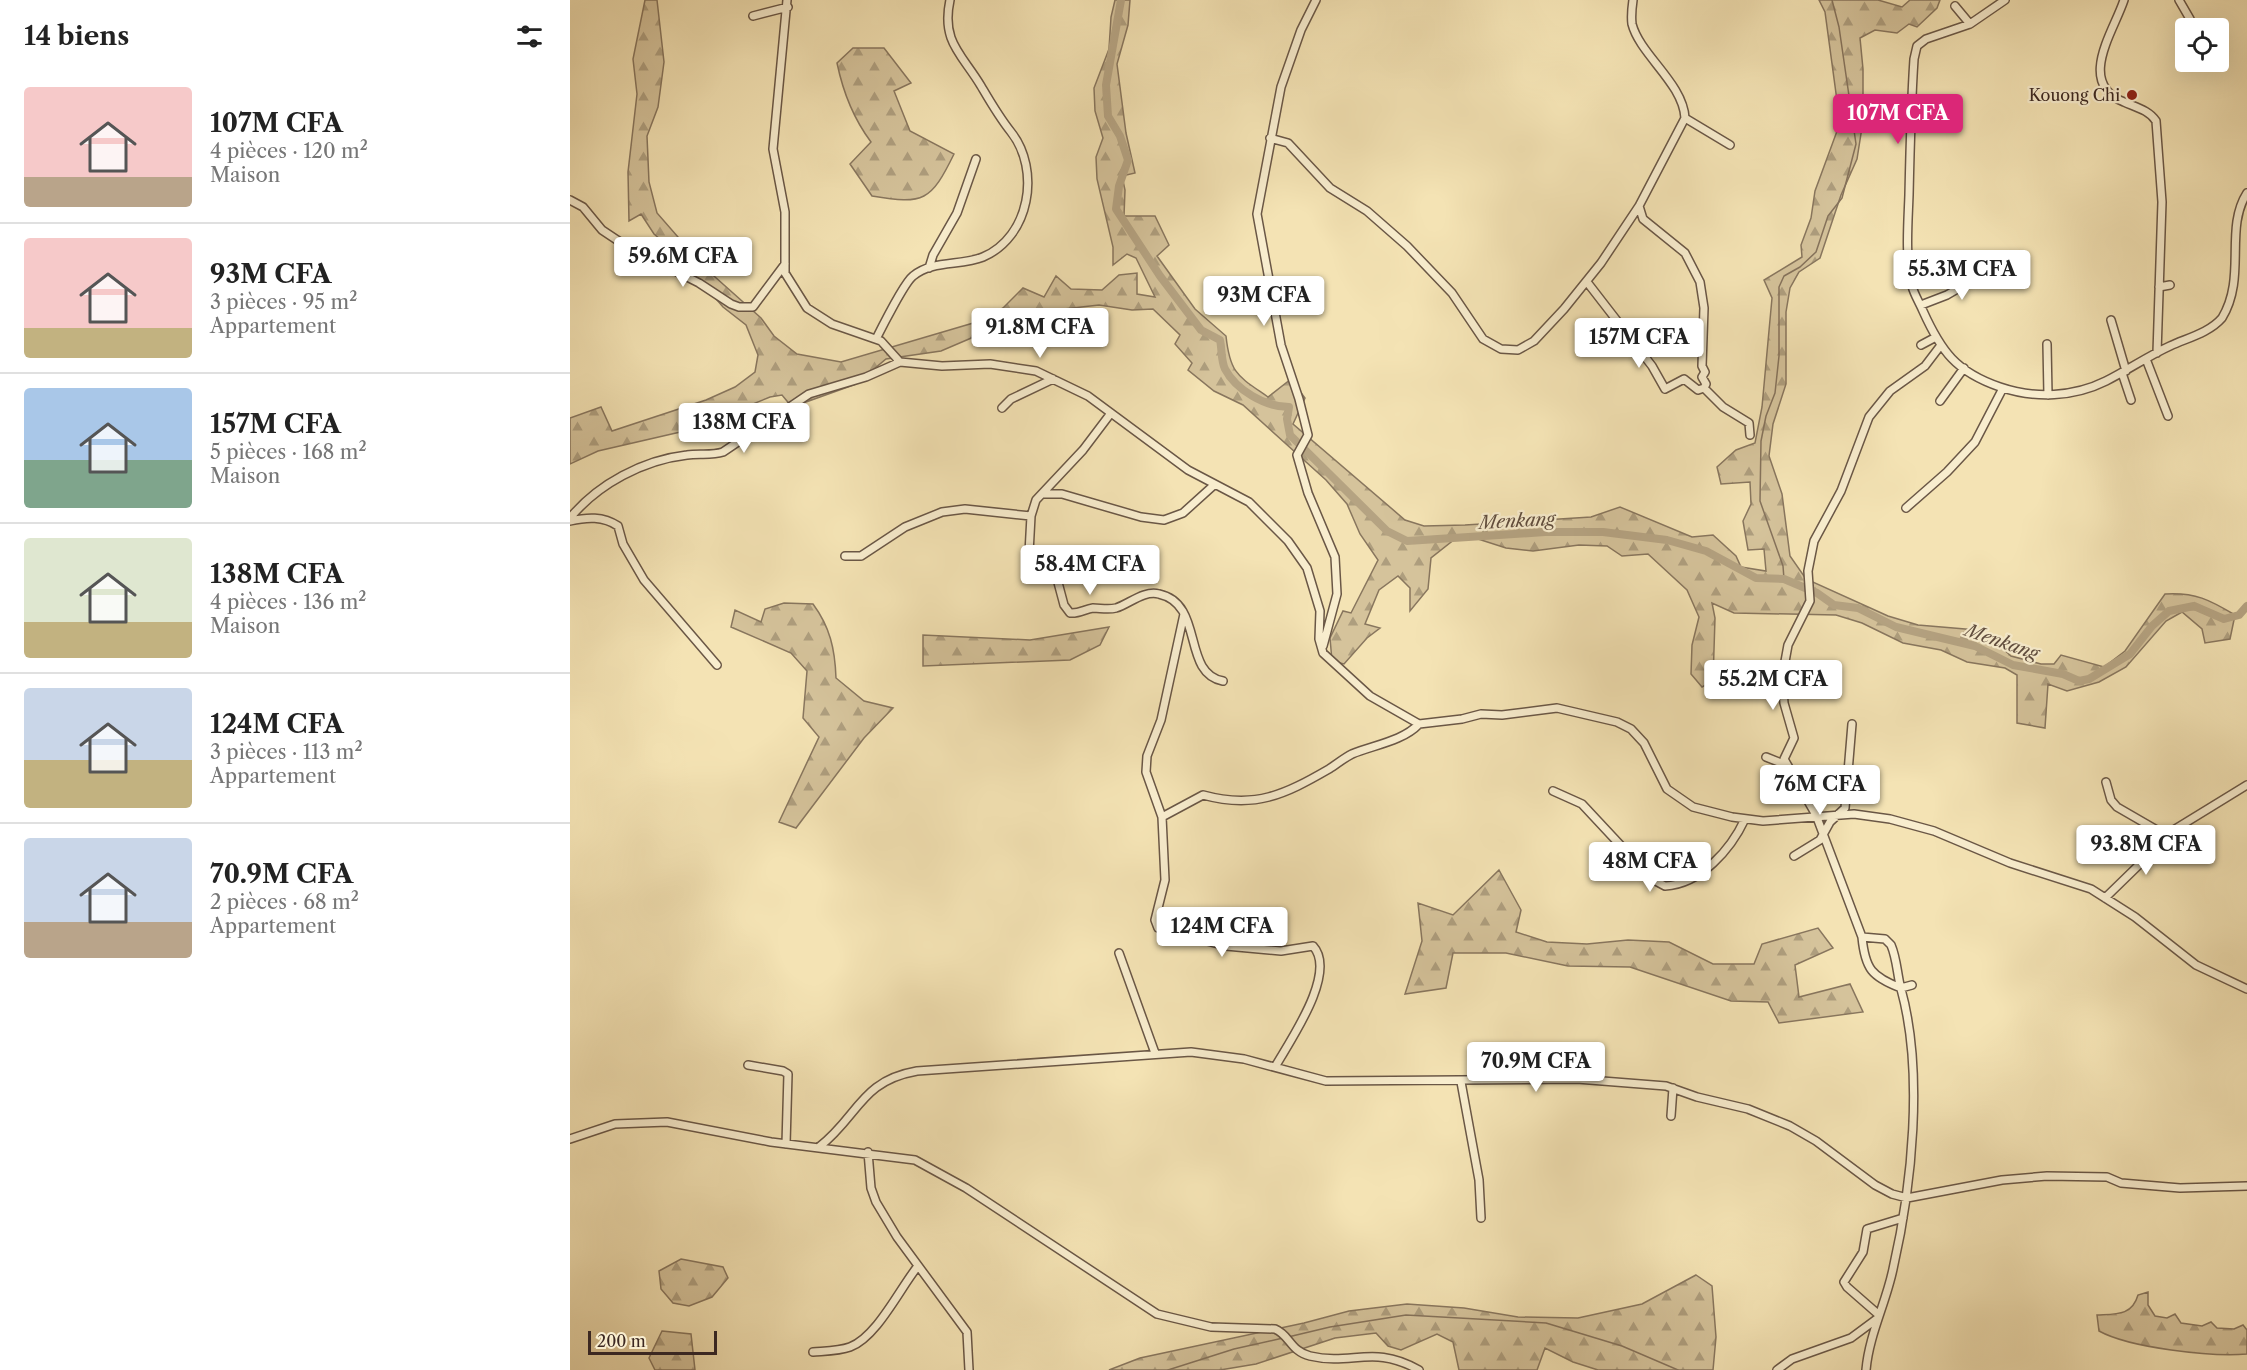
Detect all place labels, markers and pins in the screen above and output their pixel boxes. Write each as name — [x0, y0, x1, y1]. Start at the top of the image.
place label: Kouong Chi — [2029, 85, 2120, 105]
marker: Kouong Chi — [2125, 88, 2139, 102]
pin: 107M CFA — [1836, 94, 1960, 145]
pin: 59.6M CFA — [614, 237, 752, 288]
pin: 55.3M CFA — [1893, 250, 2031, 301]
pin: 93M CFA — [1209, 276, 1319, 327]
pin: 91.8M CFA — [971, 308, 1109, 359]
pin: 157M CFA — [1577, 318, 1701, 369]
pin: 138M CFA — [682, 403, 806, 454]
pin: 58.4M CFA — [1021, 545, 1159, 596]
pin: 55.2M CFA — [1704, 660, 1842, 711]
pin: 76M CFA — [1765, 765, 1875, 816]
pin: 93.8M CFA — [2077, 825, 2215, 876]
pin: 48M CFA — [1595, 842, 1705, 893]
pin: 124M CFA — [1160, 907, 1284, 958]
pin: 70.9M CFA — [1467, 1042, 1605, 1093]

